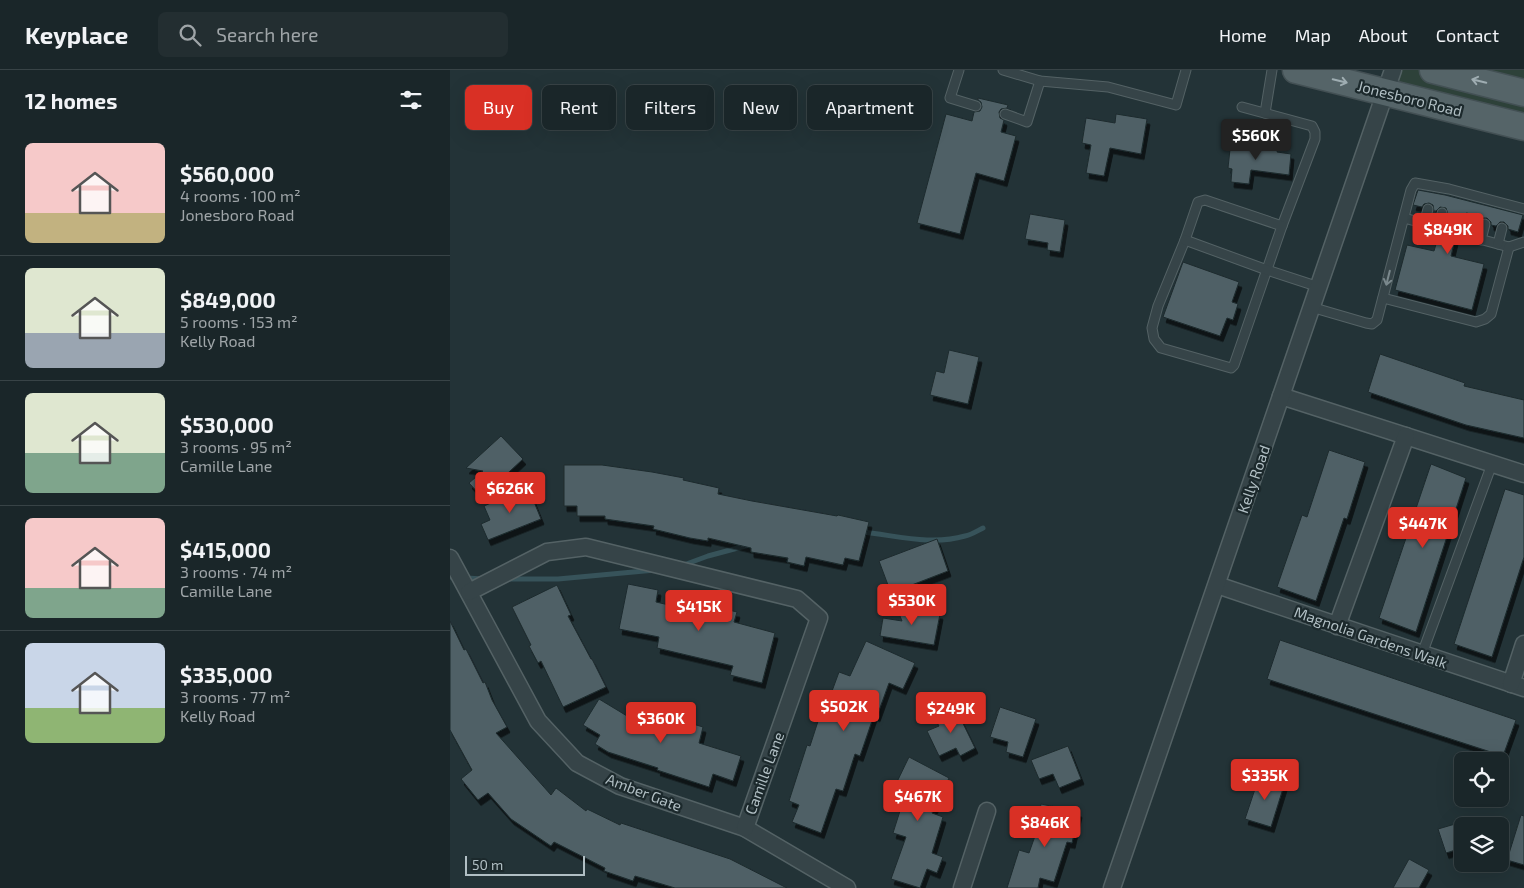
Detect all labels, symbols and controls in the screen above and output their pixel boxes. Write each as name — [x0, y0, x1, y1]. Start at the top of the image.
search box — [158, 12, 508, 57]
text: Keyplace — [25, 20, 128, 49]
icon: search — [176, 21, 204, 49]
text: Search here — [216, 23, 318, 46]
text: Home — [1219, 24, 1267, 46]
text: Map — [1295, 24, 1331, 46]
text: About — [1359, 24, 1408, 46]
text: Contact — [1436, 24, 1499, 46]
street label: Jonesboro Road — [1356, 76, 1464, 120]
one-way arrow — [1471, 76, 1487, 85]
one-way arrow — [1332, 77, 1348, 86]
chip: Buy — [465, 85, 532, 130]
chip: Rent — [542, 85, 616, 130]
chip: Filters — [626, 85, 714, 130]
chip: New — [724, 85, 797, 130]
chip: Apartment — [807, 85, 932, 130]
icon: filters — [397, 86, 425, 114]
text: 12 homes — [25, 88, 117, 113]
pin: $560K — [1221, 118, 1291, 161]
text: $560K — [1232, 125, 1280, 144]
text: $560,000 — [180, 161, 274, 186]
icon: home — [65, 163, 125, 223]
text: 4 rooms · 100 m² — [180, 186, 301, 205]
text: Jonesboro Road — [180, 205, 294, 224]
pin: $849K — [1413, 212, 1483, 255]
text: $849K — [1423, 219, 1473, 238]
one-way arrow — [1383, 270, 1393, 286]
text: $849,000 — [180, 287, 276, 312]
icon: home — [65, 288, 125, 348]
text: 5 rooms · 153 m² — [180, 312, 298, 331]
text: Kelly Road — [180, 331, 256, 350]
text: $530,000 — [180, 412, 274, 437]
icon: home — [65, 413, 125, 473]
text: 3 rooms · 95 m² — [180, 437, 292, 456]
street label: Kelly Road — [1233, 443, 1273, 515]
text: Camille Lane — [180, 456, 272, 475]
pin: $626K — [475, 472, 545, 514]
text: $626K — [486, 478, 534, 497]
pin: $447K — [1388, 506, 1458, 549]
text: $447K — [1399, 513, 1447, 532]
text: $415,000 — [180, 537, 271, 562]
icon: home — [65, 538, 125, 598]
text: 3 rooms · 74 m² — [180, 562, 292, 581]
text: Camille Lane — [180, 581, 272, 600]
pin: $530K — [877, 584, 947, 626]
pin: $415K — [664, 590, 734, 632]
text: $530K — [888, 590, 936, 609]
text: $415K — [676, 596, 722, 615]
street label: Magnolia Gardens Walk — [1292, 602, 1450, 672]
text: $335,000 — [180, 662, 272, 687]
icon: home — [65, 663, 125, 723]
text: 3 rooms · 77 m² — [180, 687, 291, 706]
pin: $502K — [809, 690, 879, 732]
pin: $249K — [916, 692, 986, 734]
text: $502K — [820, 696, 868, 715]
text: $249K — [927, 698, 975, 717]
pin: $360K — [626, 702, 696, 744]
text: Kelly Road — [180, 706, 256, 725]
text: $360K — [637, 708, 685, 727]
street label: Camille Lane — [741, 729, 787, 817]
map controls — [1454, 752, 1509, 872]
button: locate — [1454, 752, 1509, 807]
pin: $335K — [1230, 758, 1300, 801]
text: $335K — [1242, 765, 1288, 784]
street label: Amber Gate — [604, 769, 684, 815]
pin: $467K — [883, 780, 953, 822]
text: $467K — [894, 786, 942, 805]
pin: $846K — [1010, 806, 1080, 848]
text: $846K — [1020, 812, 1070, 831]
button: layers — [1454, 817, 1509, 872]
scale bar — [465, 853, 585, 876]
text: 50 m — [472, 856, 503, 873]

